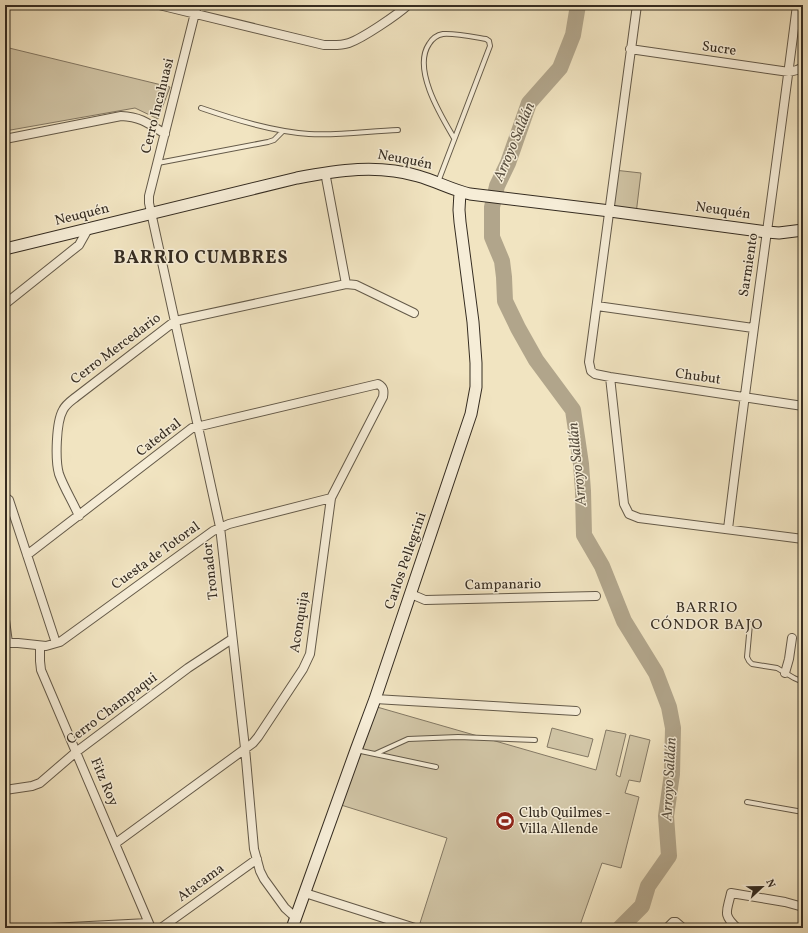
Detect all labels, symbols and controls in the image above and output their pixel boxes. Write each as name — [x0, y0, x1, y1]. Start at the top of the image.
street label: Sucre — [701, 37, 738, 61]
street label: Cerro Incahuasi — [137, 56, 179, 156]
water label: Arroyo Saldán — [489, 99, 541, 186]
street label: Neuquén — [376, 145, 434, 175]
street label: Neuquén — [694, 198, 752, 224]
street label: Neuquén — [53, 199, 111, 231]
street label: Sarmiento — [735, 232, 763, 298]
district label: BARRIO CUMBRES — [113, 246, 289, 271]
street label: Cerro Mercedario — [67, 309, 165, 389]
street label: Chubut — [674, 364, 722, 390]
street label: Catedral — [133, 414, 185, 462]
water label: Arroyo Saldán — [563, 421, 593, 508]
street label: Carlos Pellegrini — [380, 510, 432, 612]
street label: Cuesta de Totoral — [108, 517, 204, 595]
street label: Tronador — [199, 541, 223, 601]
street label: Campanario — [465, 575, 541, 595]
street label: Aconquija — [286, 590, 314, 654]
district label: BARRIO CÓNDOR BAJO — [650, 598, 764, 636]
street label: Cerro Champaqui — [63, 669, 161, 749]
water label: Arroyo Saldán — [657, 736, 683, 822]
street label: Fitz Roy — [85, 755, 123, 809]
place label: Club Quilmes - Villa Allende — [519, 804, 611, 839]
sports icon: Club Quilmes - Villa Allende — [494, 810, 516, 832]
street label: Atacama — [174, 859, 228, 907]
north arrow — [742, 867, 782, 907]
text: N — [761, 877, 778, 890]

